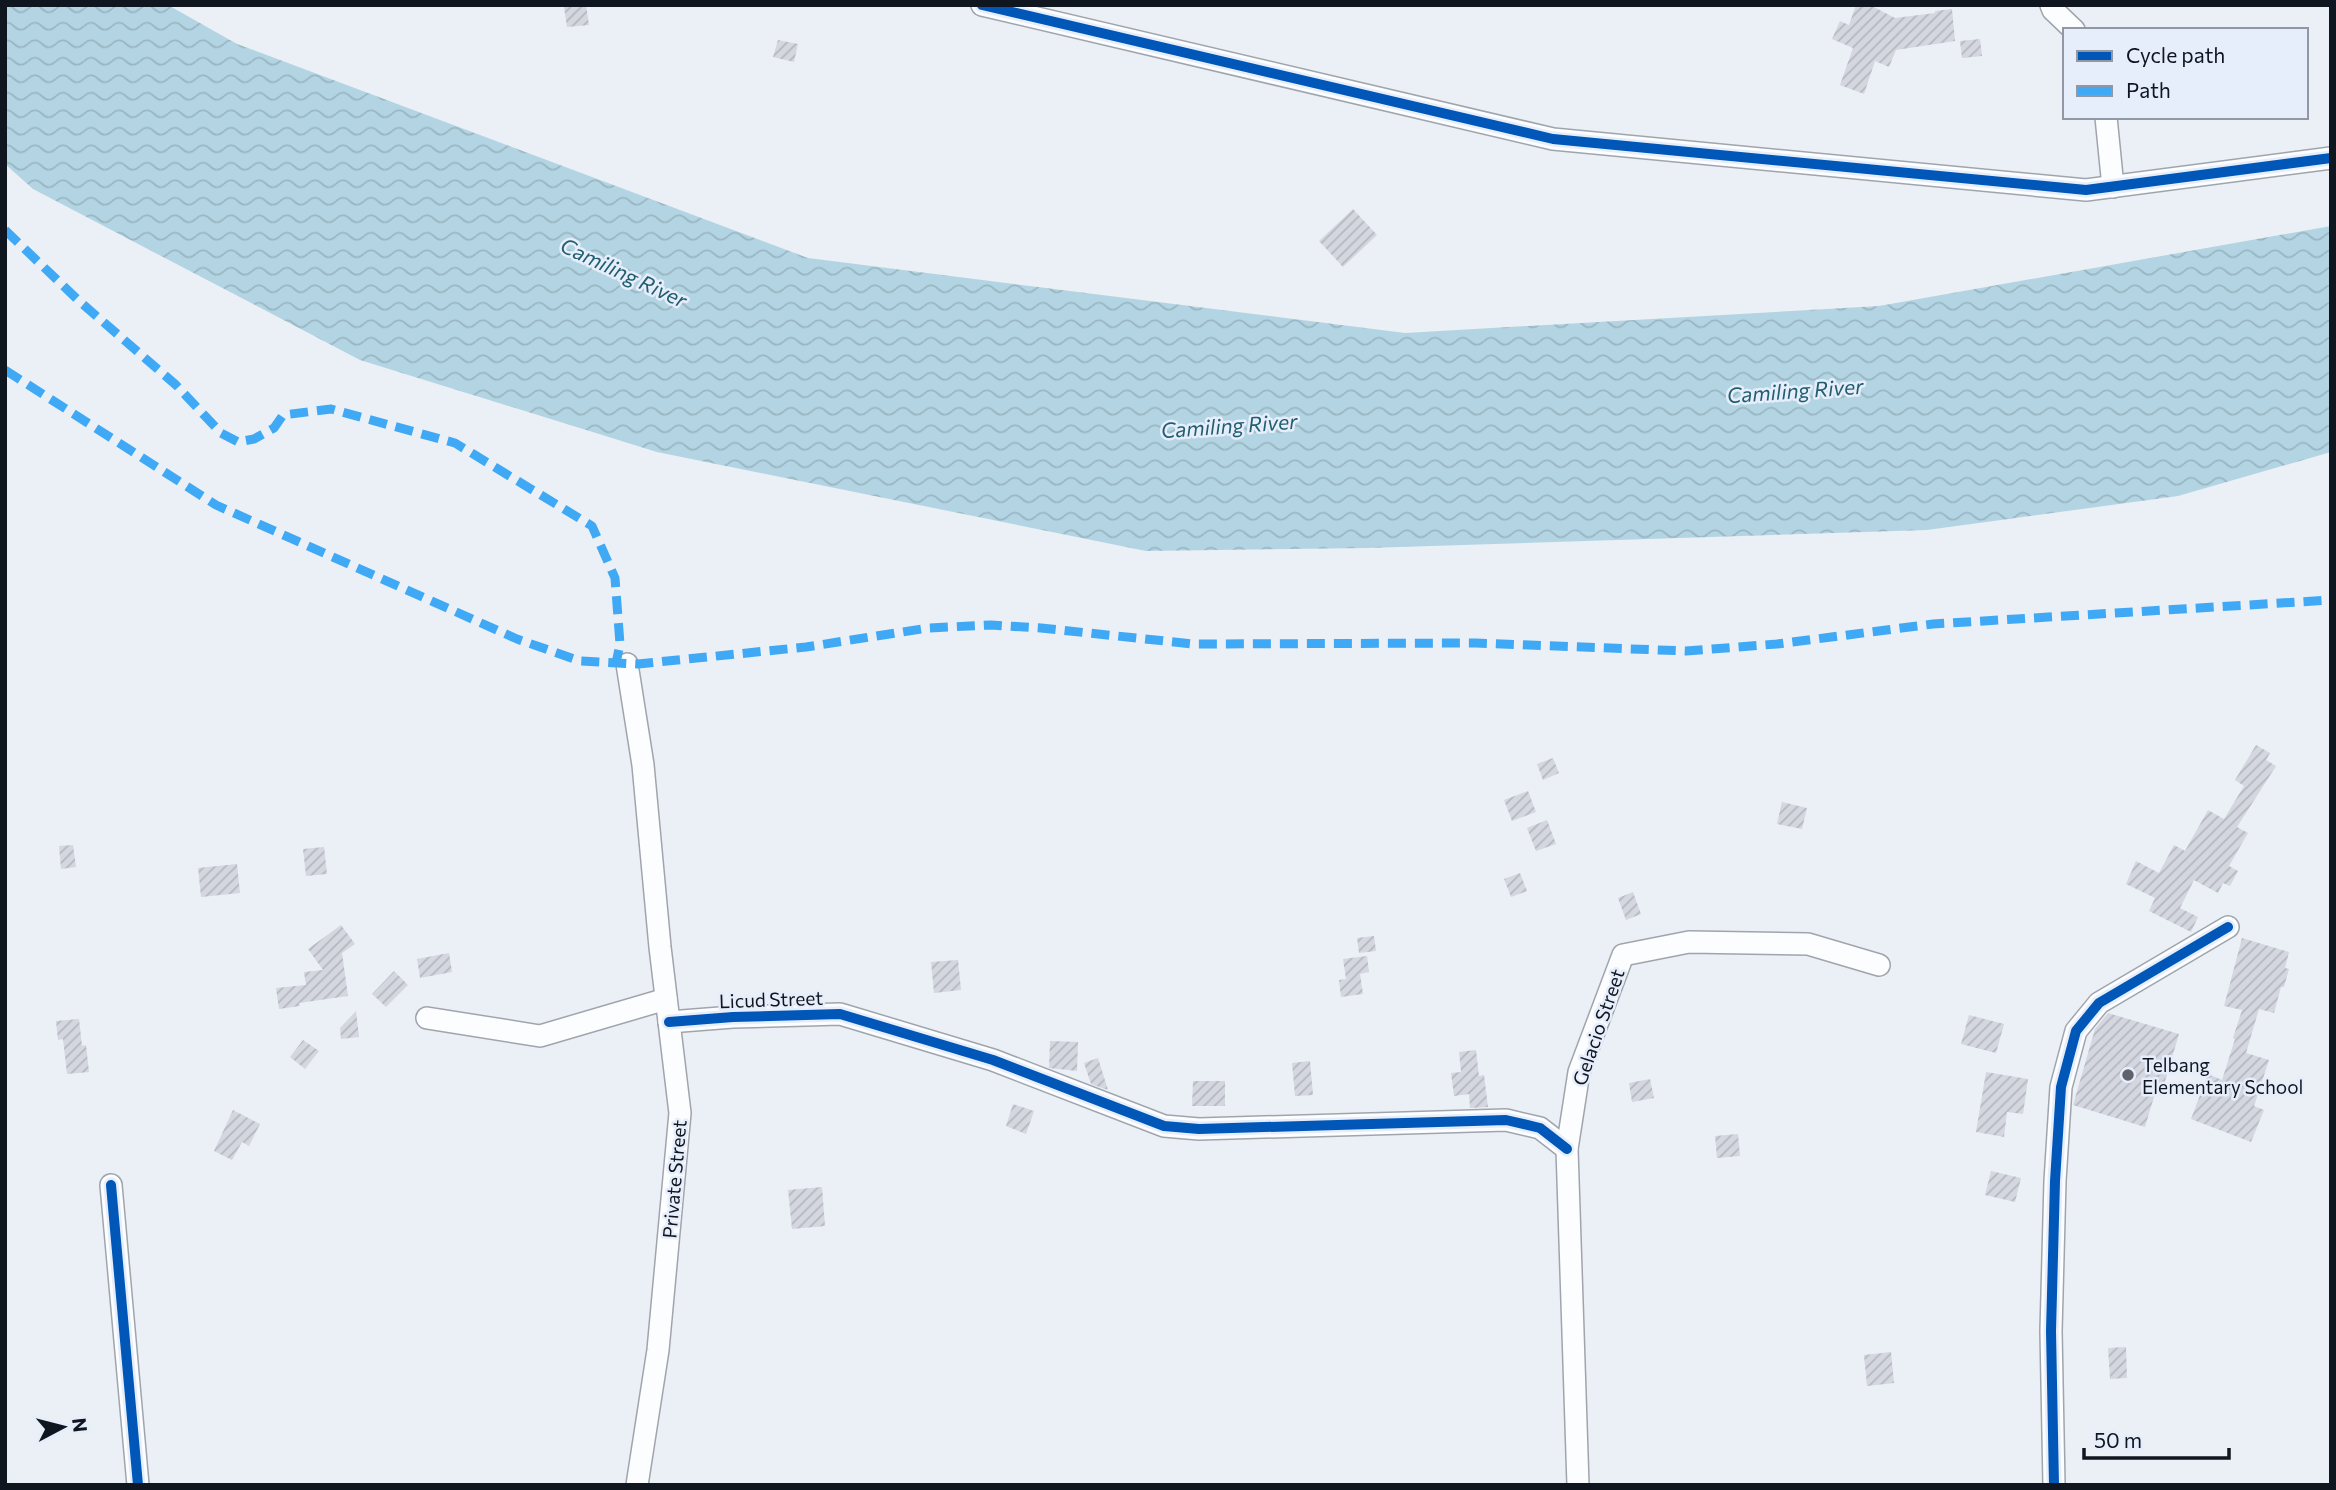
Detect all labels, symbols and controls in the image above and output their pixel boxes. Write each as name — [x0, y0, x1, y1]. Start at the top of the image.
legend — [2063, 28, 2308, 119]
text: Cycle path — [2126, 42, 2225, 67]
text: Path — [2126, 77, 2171, 102]
water label: Camiling River — [557, 232, 692, 312]
water label: Camiling River — [1726, 373, 1865, 407]
water label: Camiling River — [1160, 408, 1299, 442]
street label: Gelacio Street — [1567, 966, 1629, 1088]
street label: Licud Street — [719, 986, 824, 1012]
place label: Telbang Elementary School — [2142, 1053, 2303, 1098]
marker: Telbang Elementary School — [2120, 1067, 2136, 1083]
street label: Private Street — [657, 1119, 691, 1239]
north arrow — [28, 1392, 98, 1462]
text: N — [68, 1416, 93, 1433]
scale bar — [2084, 1416, 2229, 1460]
text: 50 m — [2094, 1427, 2142, 1452]

